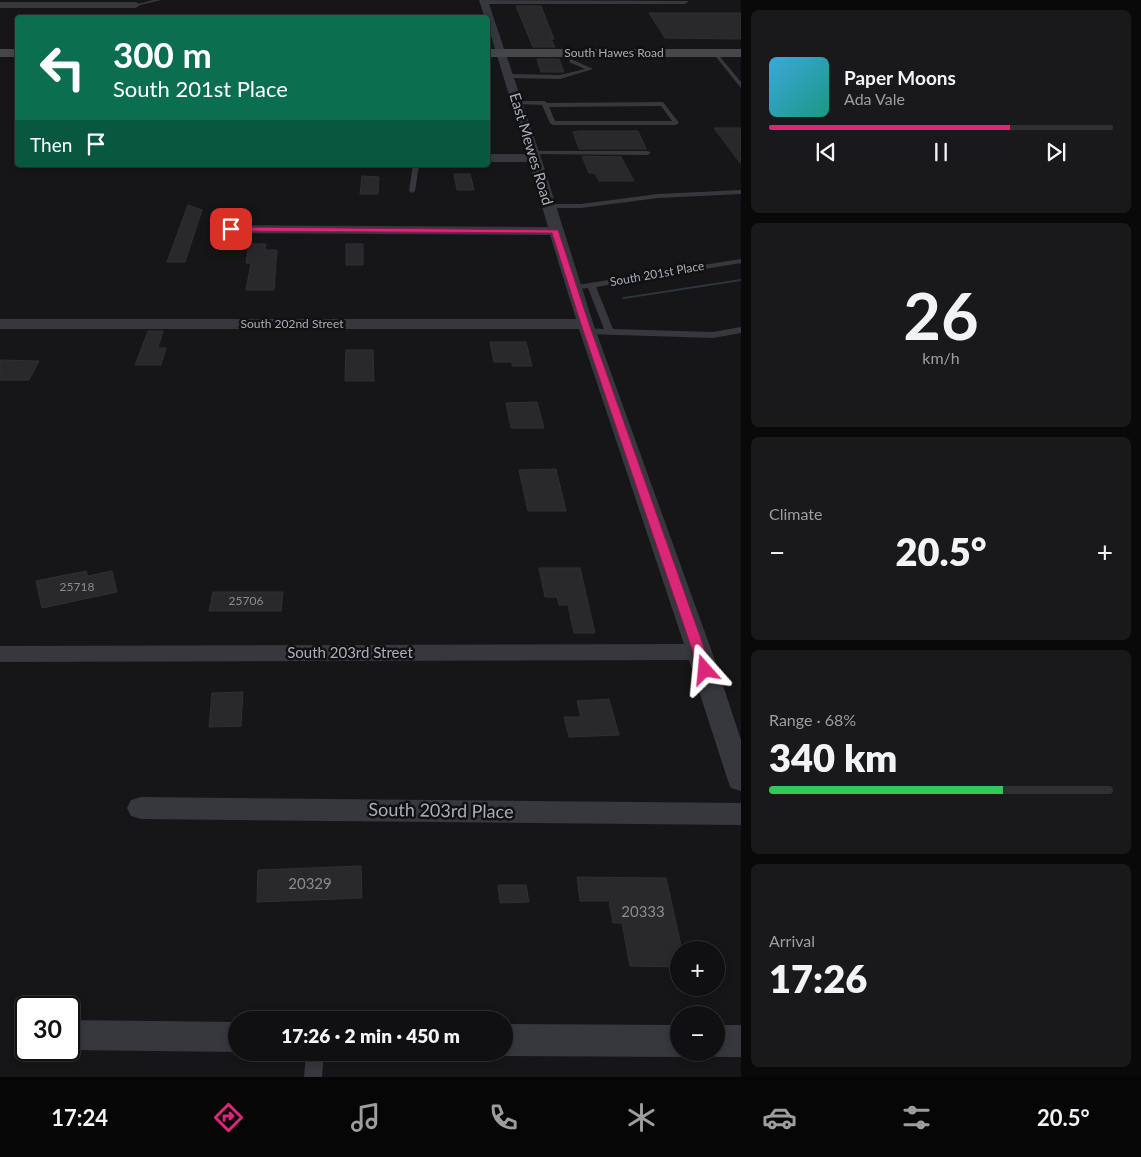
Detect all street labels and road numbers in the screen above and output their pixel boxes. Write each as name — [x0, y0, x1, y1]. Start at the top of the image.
street label: South Hawes Road — [564, 45, 664, 60]
street label: East Mewes Road — [506, 90, 558, 207]
street label: South 201st Place — [609, 258, 705, 289]
street label: South 202nd Street — [240, 316, 344, 331]
street label: South 203rd Street — [287, 643, 413, 661]
street label: South 203rd Place — [368, 798, 514, 822]

